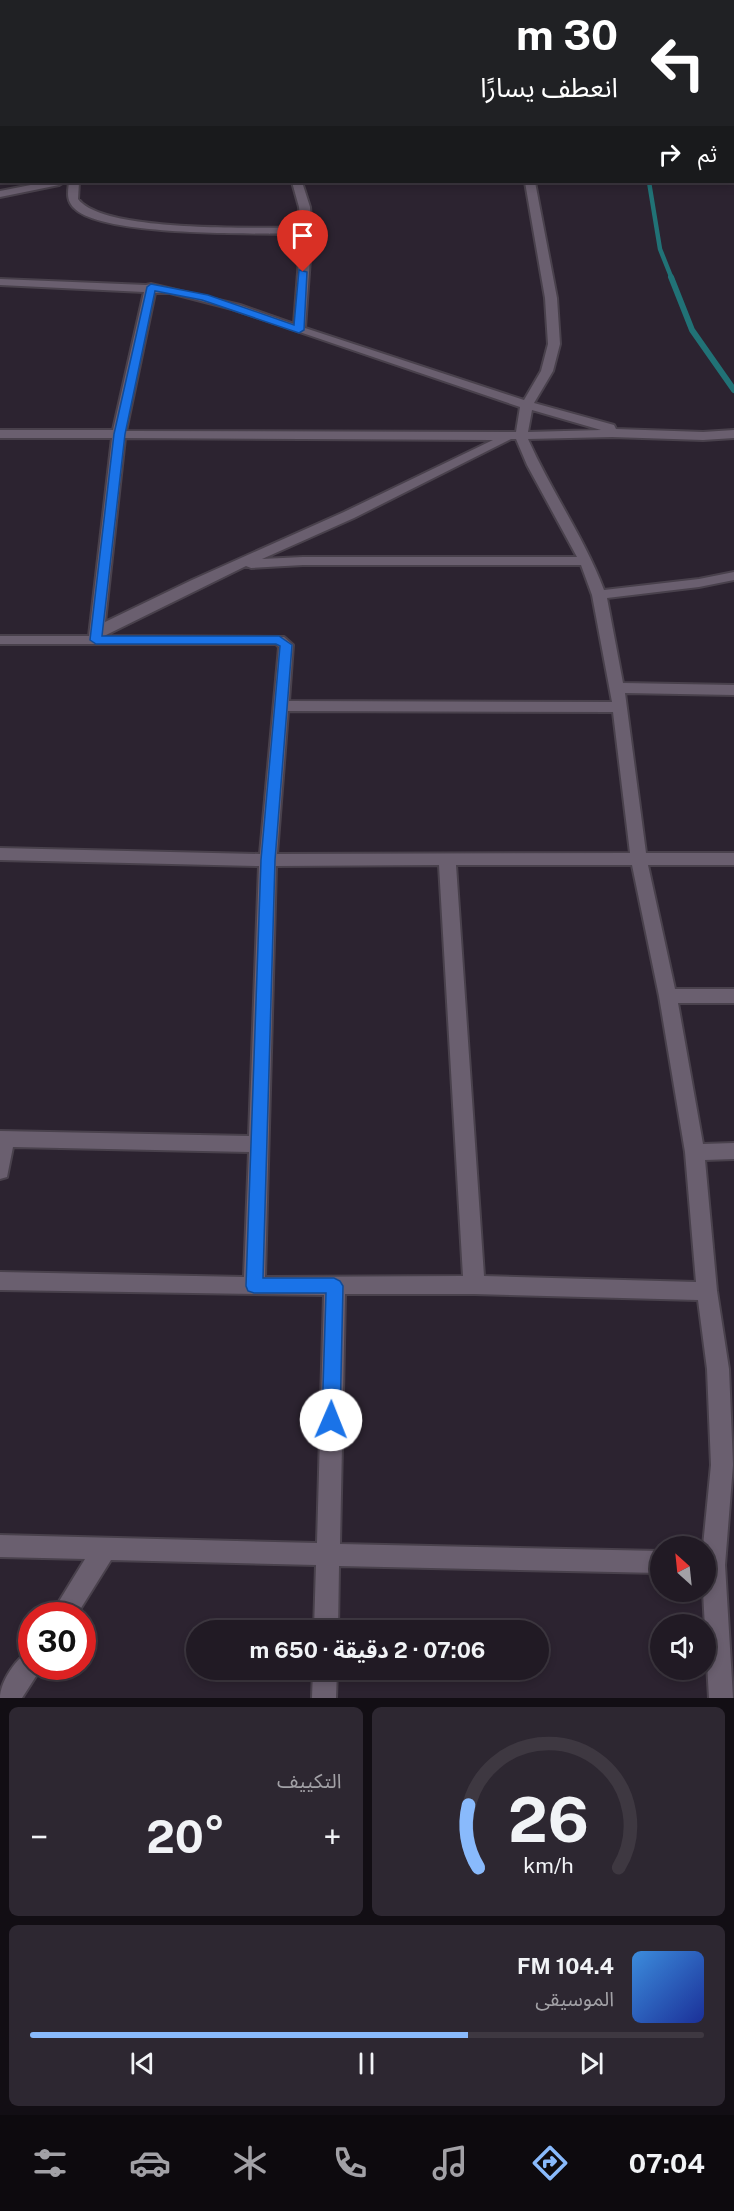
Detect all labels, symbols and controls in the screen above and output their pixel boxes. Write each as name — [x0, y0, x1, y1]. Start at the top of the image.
text: 30 m — [516, 10, 618, 59]
icon: left — [639, 24, 717, 102]
text: انعطف يسارًا — [480, 71, 618, 103]
icon: right — [653, 138, 686, 171]
text: ثم — [698, 141, 717, 167]
pin — [277, 210, 328, 272]
icon: arrive — [286, 219, 319, 252]
position arrow — [299, 1388, 363, 1452]
north arrow — [650, 1536, 716, 1602]
map controls — [650, 1536, 716, 1680]
speed limit sign: 30 — [18, 1602, 96, 1680]
button: sound — [650, 1614, 716, 1680]
text: 07:06 · 2 دقيقة · 650 m — [250, 1637, 485, 1663]
text: التكييف — [277, 1769, 342, 1793]
text: 26 — [508, 1783, 589, 1856]
text: 20° — [146, 1810, 225, 1863]
text: − — [30, 1818, 48, 1856]
text: + — [323, 1818, 341, 1856]
text: km/h — [523, 1854, 573, 1879]
text: 104.4 FM — [517, 1953, 614, 1979]
text: الموسيقى — [535, 1987, 614, 2011]
icon: previous — [126, 2047, 159, 2080]
icon: pause — [350, 2047, 383, 2080]
icon: next — [575, 2047, 608, 2080]
icon: filters — [29, 2142, 71, 2184]
icon: car — [129, 2142, 171, 2184]
icon: climate — [229, 2142, 271, 2184]
icon: phone — [329, 2142, 371, 2184]
icon: music — [429, 2142, 471, 2184]
icon: directions — [529, 2142, 571, 2184]
text: 07:04 — [629, 2147, 705, 2179]

